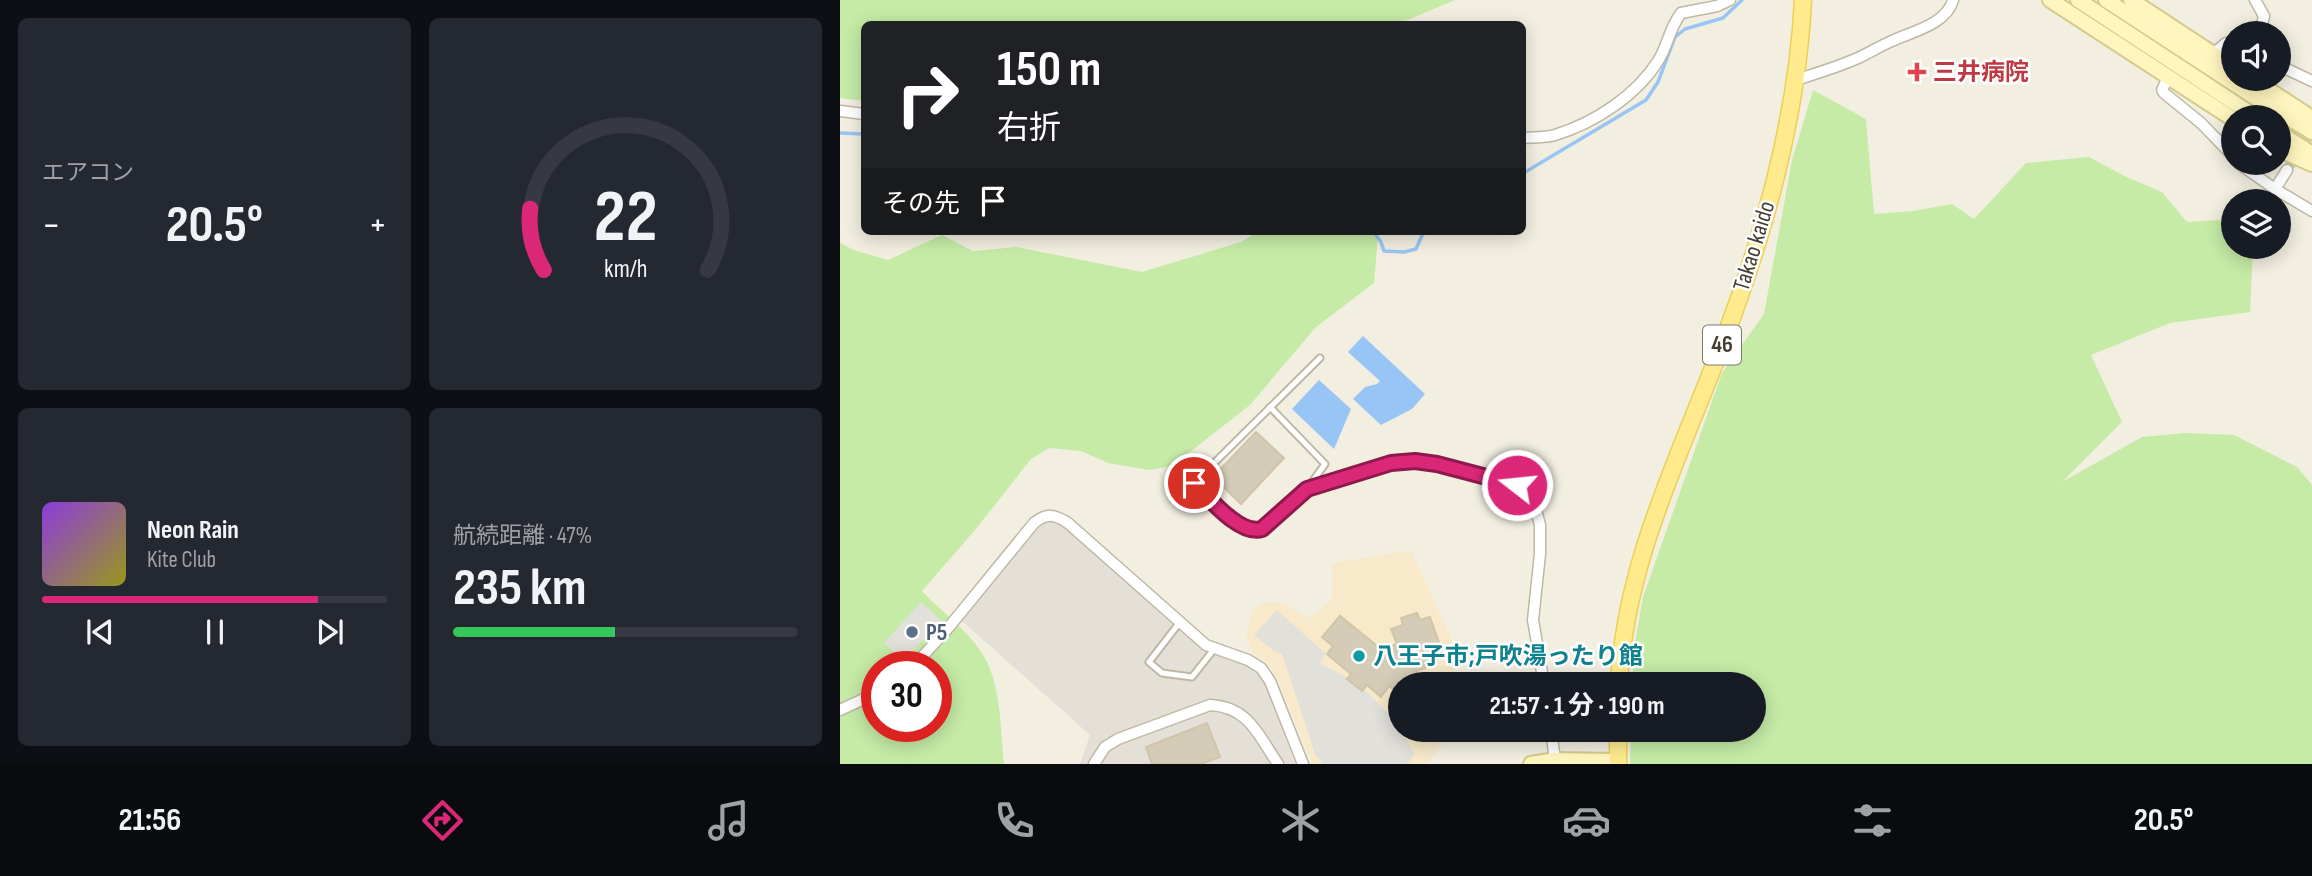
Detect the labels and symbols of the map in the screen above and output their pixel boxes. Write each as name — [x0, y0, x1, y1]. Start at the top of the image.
place label: 三井病院 — [1933, 58, 2029, 87]
marker: 三井病院 — [1907, 62, 1927, 82]
street label: Takao kaido — [1727, 198, 1781, 294]
road number: 46 — [1703, 326, 1741, 364]
position arrow — [1480, 448, 1554, 522]
pin — [1164, 453, 1224, 513]
place label: P5 — [926, 618, 947, 647]
marker: P5 — [904, 624, 920, 640]
place label: 八王子市;戸吹湯ったり館 — [1373, 642, 1643, 671]
marker: 八王子市;戸吹湯ったり館 — [1351, 648, 1367, 664]
speed limit sign: 30 — [861, 651, 952, 742]

